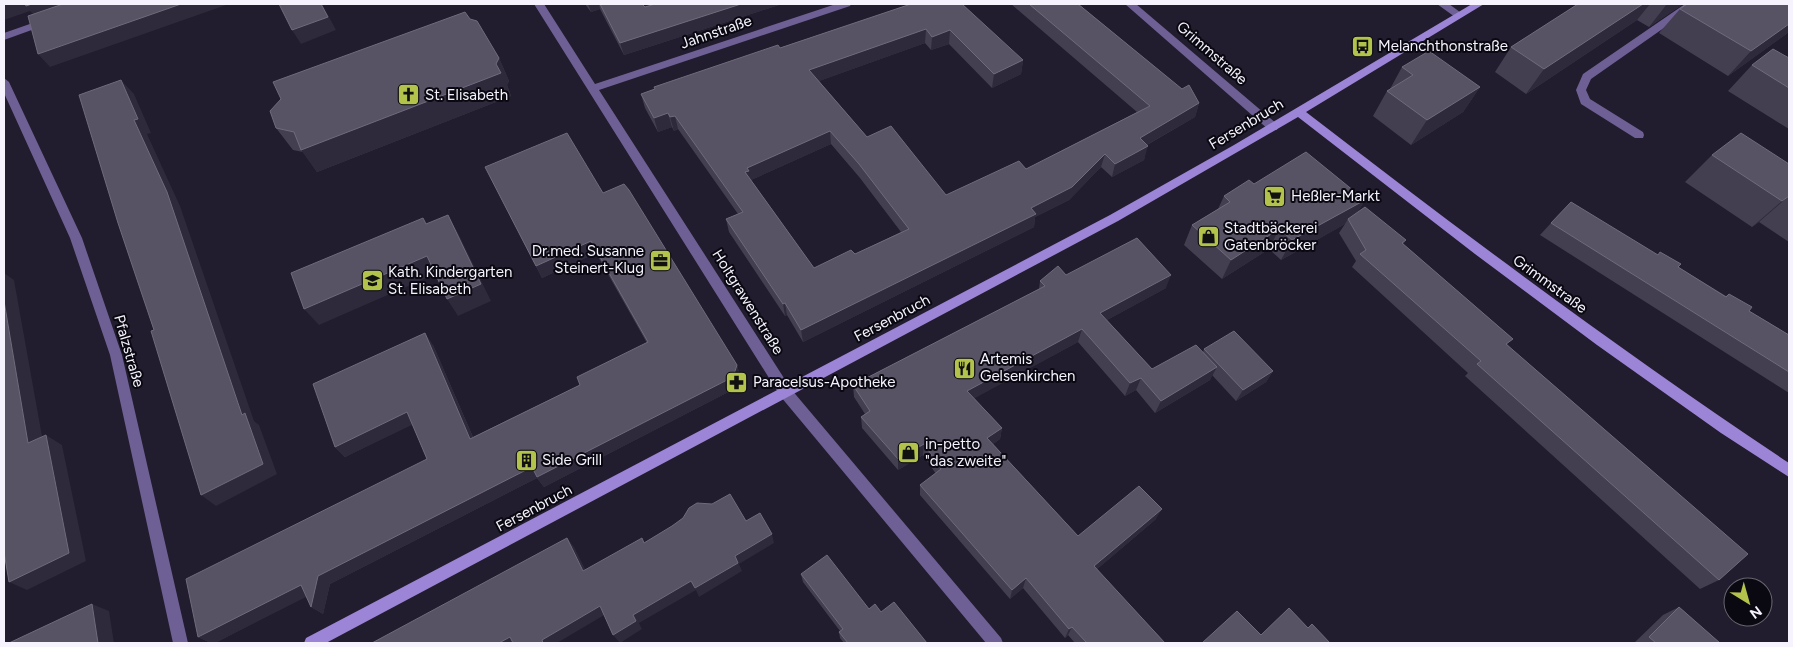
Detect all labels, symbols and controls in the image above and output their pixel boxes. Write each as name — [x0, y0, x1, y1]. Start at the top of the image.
street label: Jahnstraße — [678, 11, 754, 53]
street label: Grimmstraße — [1173, 17, 1251, 89]
bus stop icon: Melanchthonstraße — [1350, 34, 1374, 58]
place label: Melanchthonstraße — [1378, 37, 1508, 55]
church icon: St. Elisabeth — [397, 83, 421, 107]
place label: St. Elisabeth — [425, 86, 508, 104]
street label: Fersenbruch — [1206, 95, 1286, 153]
supermarket icon: Heßler-Markt — [1263, 184, 1287, 208]
place label: Heßler-Markt — [1291, 187, 1380, 205]
place label: Stadtbäckerei Gatenbröcker — [1224, 219, 1318, 254]
shop icon: Stadtbäckerei Gatenbröcker — [1196, 225, 1220, 249]
place label: Dr.med. Susanne Steinert-Klug — [532, 242, 644, 277]
street label: Holtgrawenstraße — [708, 246, 788, 358]
office icon: Dr.med. Susanne Steinert-Klug — [648, 248, 672, 272]
street label: Grimmstraße — [1509, 251, 1591, 317]
place label: Kath. Kindergarten St. Elisabeth — [388, 263, 512, 298]
school or university icon: Kath. Kindergarten St. Elisabeth — [360, 269, 384, 293]
street label: Fersenbruch — [851, 290, 933, 346]
street label: Pfalzstraße — [110, 313, 148, 389]
place label: Artemis Gelsenkirchen — [980, 350, 1075, 385]
restaurant icon: Artemis Gelsenkirchen — [952, 356, 976, 380]
pharmacy icon: Paracelsus-Apotheke — [725, 370, 749, 394]
place label: Paracelsus-Apotheke — [753, 373, 895, 391]
place label: in-petto "das zweite" — [925, 435, 1006, 470]
shop icon: in-petto "das zweite" — [897, 441, 921, 465]
building icon: Side Grill — [514, 448, 538, 472]
place label: Side Grill — [542, 451, 602, 469]
street label: Fersenbruch — [493, 480, 575, 536]
north arrow — [1723, 577, 1773, 627]
text: N — [1746, 602, 1765, 622]

